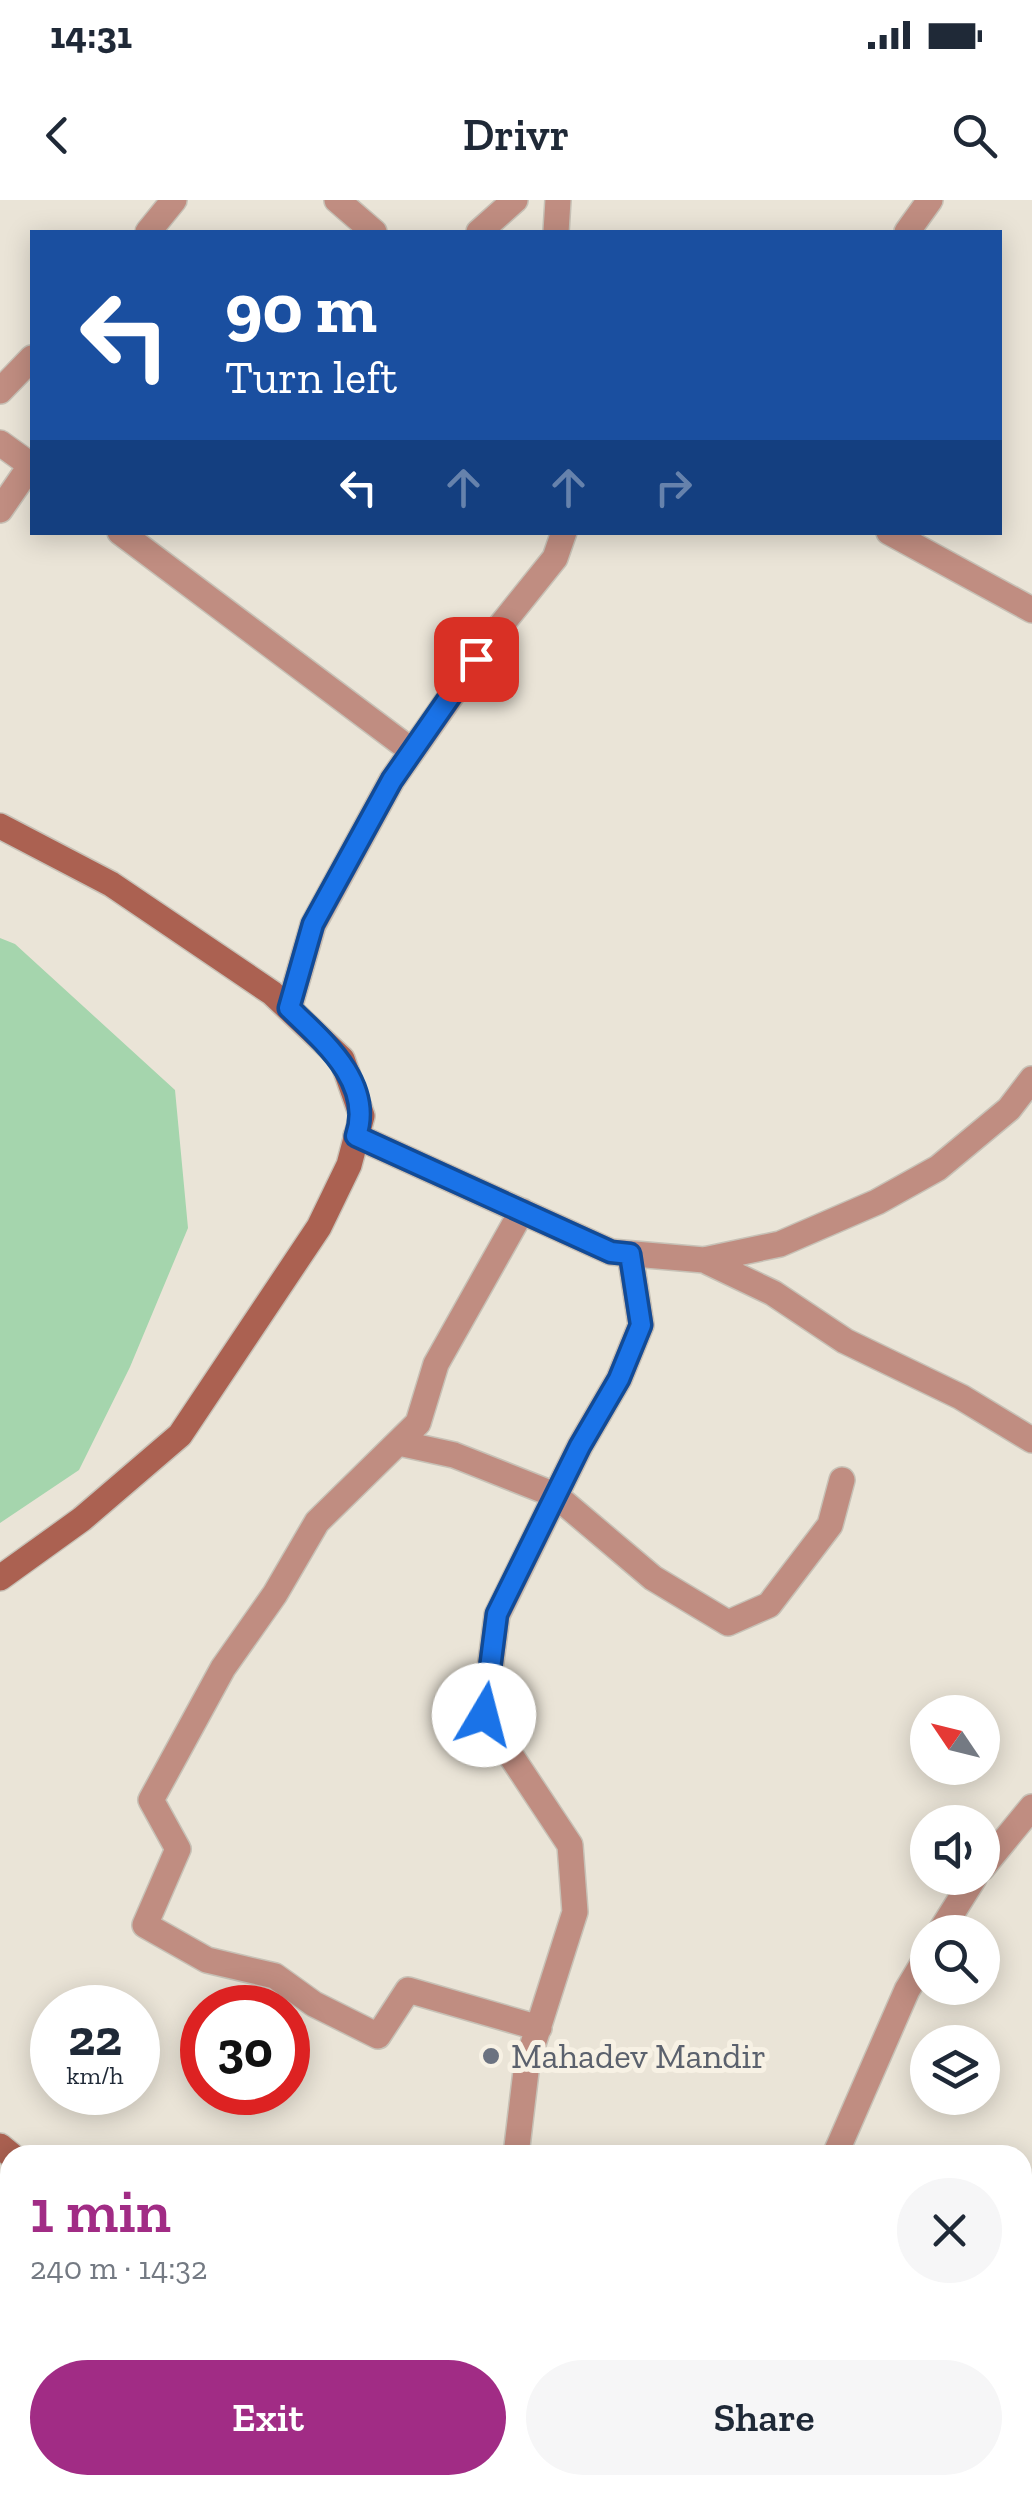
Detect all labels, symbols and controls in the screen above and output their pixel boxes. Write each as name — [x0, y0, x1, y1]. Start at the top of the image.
text: 14:31 — [50, 12, 132, 58]
icon: back — [30, 108, 85, 163]
text: Drivr — [463, 108, 569, 162]
icon: search — [947, 108, 1002, 163]
text: 90 m — [225, 266, 377, 350]
icon: left — [60, 270, 190, 400]
text: Turn left — [225, 351, 397, 405]
icon: left — [331, 460, 386, 515]
icon: ahead — [436, 460, 491, 515]
icon: ahead — [541, 460, 596, 515]
icon: right — [646, 460, 701, 515]
pin — [434, 617, 519, 702]
icon: arrive — [449, 632, 504, 687]
position arrow — [432, 1663, 536, 1767]
north arrow — [910, 1695, 1000, 1785]
map controls — [910, 1695, 1000, 2115]
button: sound — [910, 1805, 1000, 1895]
button: search — [910, 1915, 1000, 2005]
speed limit sign: 30 — [180, 1985, 310, 2115]
text: 22 — [68, 2008, 122, 2068]
button: layers — [910, 2025, 1000, 2115]
place label: Mahadev Mandir — [511, 2035, 766, 2077]
marker: Mahadev Mandir — [480, 2045, 502, 2067]
text: km/h — [66, 2060, 124, 2090]
text: 1 min — [30, 2175, 171, 2247]
button: close — [897, 2178, 1002, 2283]
text: 240 m · 14:32 — [30, 2249, 207, 2287]
button: Exit — [30, 2360, 506, 2475]
button: Share — [526, 2360, 1002, 2475]

